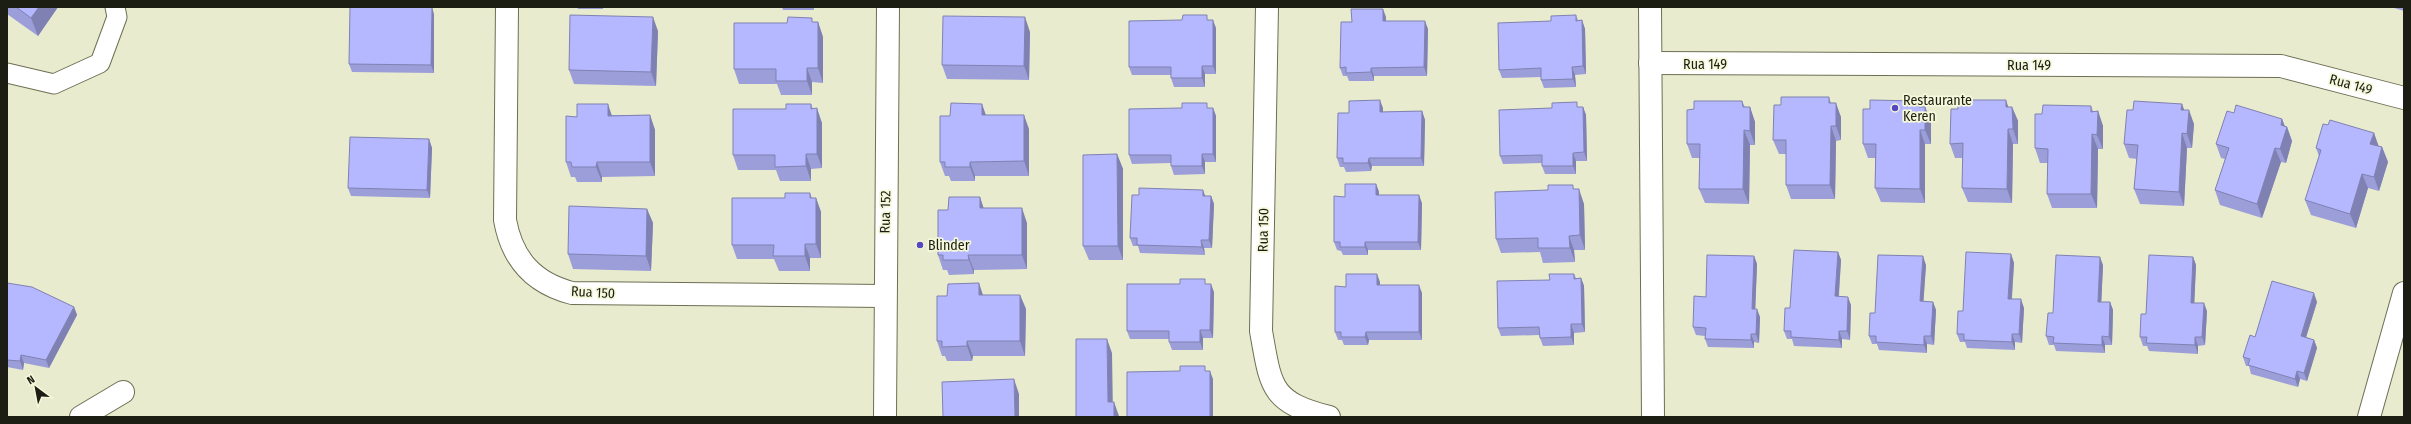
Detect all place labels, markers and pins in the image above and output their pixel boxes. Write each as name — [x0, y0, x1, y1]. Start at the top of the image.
place label: Restaurante Keren — [1903, 92, 1972, 125]
marker: Restaurante Keren — [1890, 103, 1900, 113]
place label: Blinder — [928, 237, 970, 254]
marker: Blinder — [915, 240, 925, 250]

